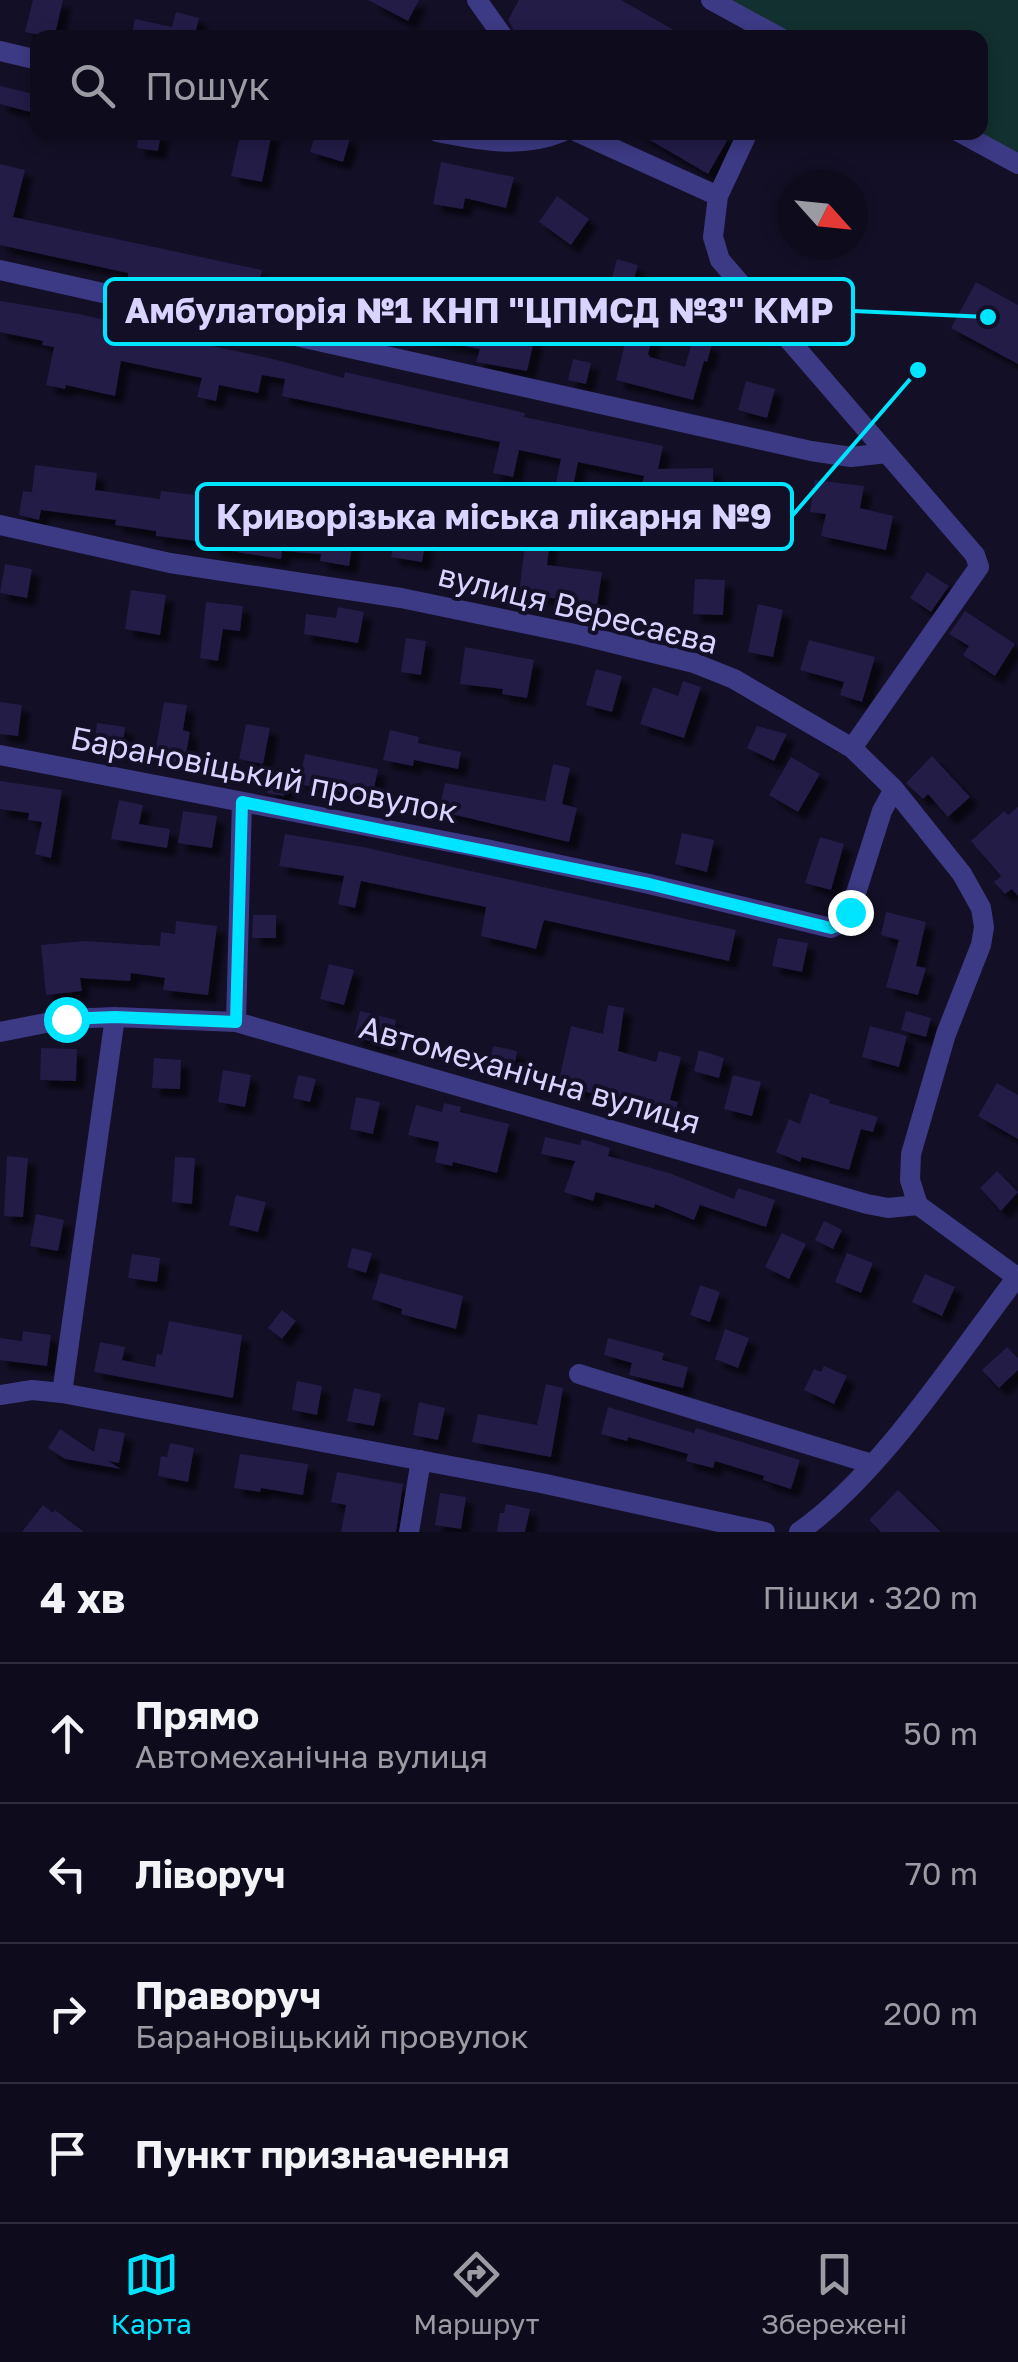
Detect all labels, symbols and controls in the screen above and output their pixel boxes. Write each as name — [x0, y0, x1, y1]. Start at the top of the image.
search box — [30, 30, 988, 140]
icon: search — [65, 58, 120, 113]
text: Пошук — [145, 63, 270, 108]
north arrow — [778, 170, 868, 260]
callout: Амбулаторія №1 КНП "ЦПМСД №3" КМР — [105, 279, 853, 344]
text: Амбулаторія №1 КНП "ЦПМСД №3" КМР — [125, 289, 833, 331]
callout: Криворізька міська лікарня №9 — [197, 484, 792, 549]
text: Криворізька міська лікарня №9 — [216, 495, 772, 537]
street label: вулиця Вересаєва — [435, 555, 722, 661]
street label: Барановіцький провулок — [67, 718, 461, 830]
route end — [828, 890, 874, 936]
route start — [44, 997, 90, 1043]
street label: Автомеханічна вулиця — [355, 1007, 705, 1141]
text: 4 хв — [40, 1572, 125, 1622]
text: Пішки · 320 m — [763, 1578, 978, 1616]
text: Прямо — [135, 1692, 259, 1737]
icon: ahead — [40, 1706, 95, 1761]
text: 50 m — [903, 1714, 978, 1752]
text: Автомеханічна вулиця — [135, 1737, 488, 1775]
icon: left — [40, 1846, 95, 1901]
text: Ліворуч — [135, 1851, 286, 1896]
text: 70 m — [905, 1854, 978, 1892]
text: Праворуч — [135, 1972, 321, 2017]
icon: right — [40, 1986, 95, 2041]
text: 200 m — [883, 1994, 978, 2032]
text: Барановіцький провулок — [135, 2017, 529, 2055]
icon: arrive — [40, 2126, 95, 2181]
text: Пункт призначення — [135, 2131, 509, 2176]
tab: Карта — [111, 2247, 192, 2340]
tab: Маршрут — [413, 2247, 540, 2340]
tab: Збережені — [761, 2247, 907, 2340]

